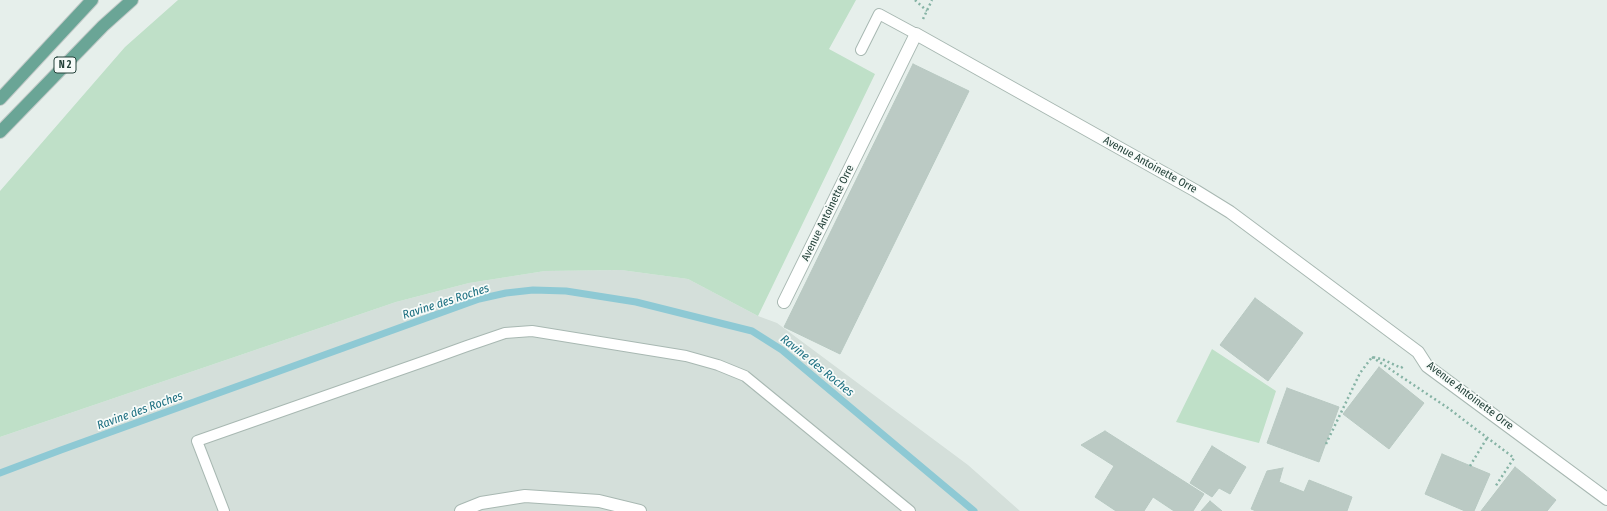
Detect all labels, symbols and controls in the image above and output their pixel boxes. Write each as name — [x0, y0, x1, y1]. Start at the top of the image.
road number: N 2 — [54, 57, 76, 73]
street label: Avenue Antoinette Orre — [1101, 134, 1199, 196]
street label: Avenue Antoinette Orre — [799, 163, 857, 263]
water label: Ravine des Roches — [401, 281, 491, 323]
water label: Ravine des Roches — [777, 332, 857, 400]
street label: Avenue Antoinette Orre — [1424, 359, 1516, 433]
water label: Ravine des Roches — [95, 389, 185, 433]

